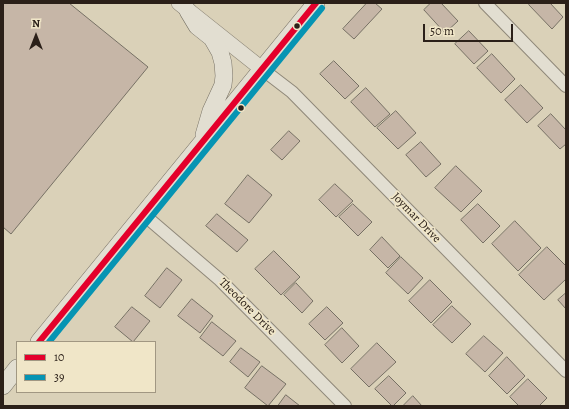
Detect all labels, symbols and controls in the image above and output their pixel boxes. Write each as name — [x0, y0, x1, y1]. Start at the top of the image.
north arrow — [16, 16, 56, 56]
text: N — [32, 16, 40, 31]
scale bar — [425, 16, 515, 42]
unlabelled marker — [292, 21, 302, 31]
text: 50 m — [430, 23, 454, 39]
unlabelled marker — [236, 103, 246, 113]
street label: Joymar Drive — [389, 190, 443, 246]
street label: Theodore Drive — [215, 275, 279, 339]
legend — [16, 341, 156, 393]
text: 10 — [54, 349, 65, 365]
text: 39 — [54, 369, 64, 385]

